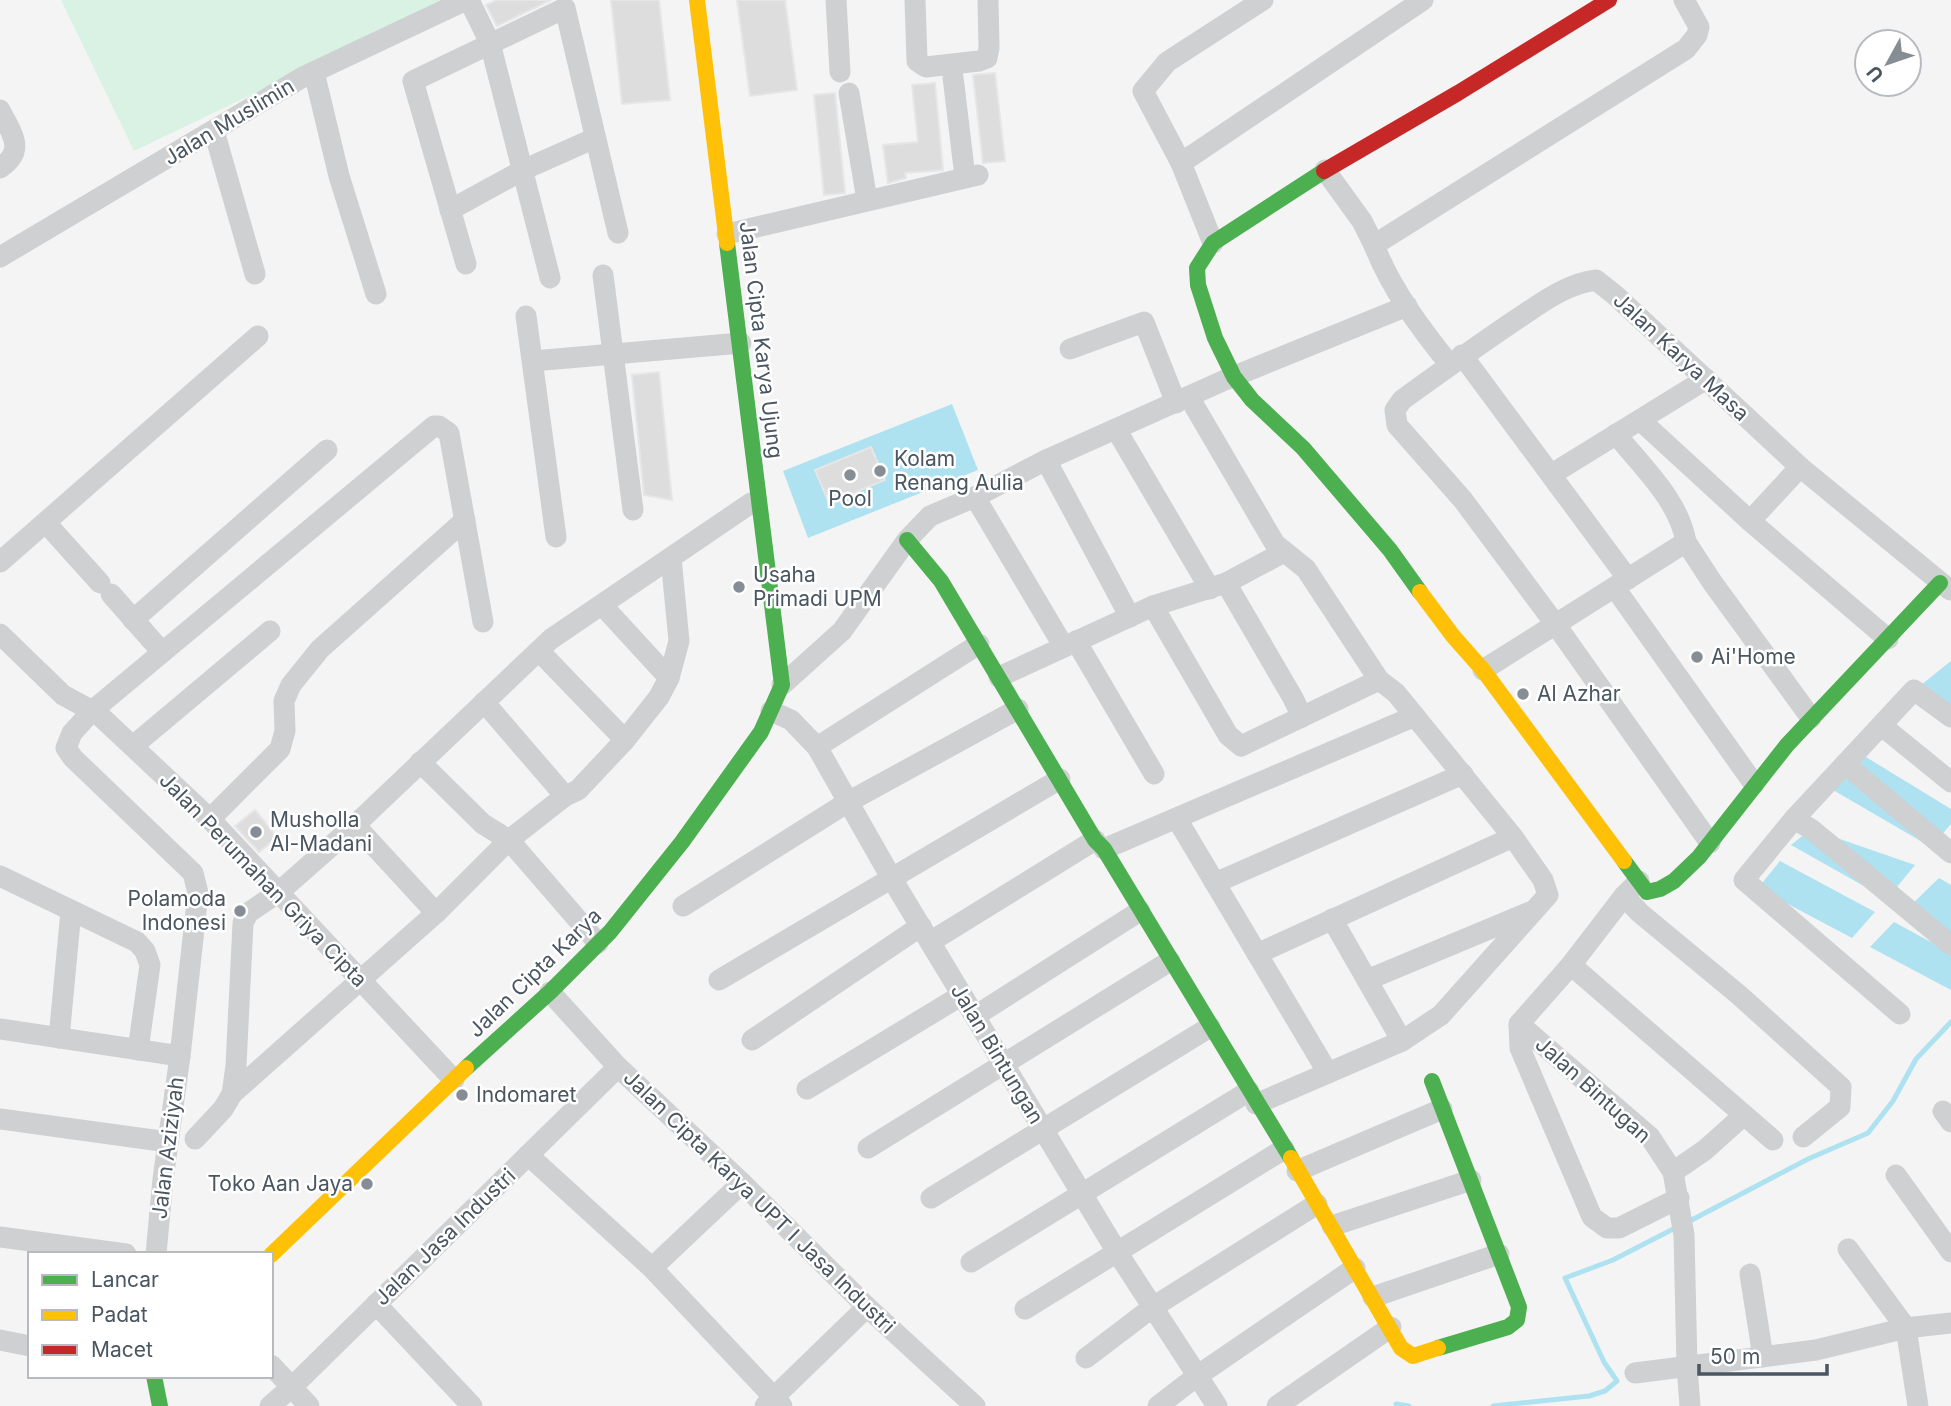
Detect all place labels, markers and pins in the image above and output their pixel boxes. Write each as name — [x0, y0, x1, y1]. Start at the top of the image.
place label: Kolam Renang Aulia — [894, 446, 1024, 495]
marker: Kolam Renang Aulia — [872, 463, 888, 479]
marker: Pool — [842, 467, 858, 483]
place label: Pool — [828, 486, 872, 511]
place label: Usaha Primadi UPM — [753, 562, 882, 611]
marker: Usaha Primadi UPM — [731, 579, 747, 595]
place label: Ai'Home — [1711, 644, 1796, 669]
marker: Ai'Home — [1689, 649, 1705, 665]
place label: Al Azhar — [1537, 681, 1621, 706]
marker: Al Azhar — [1515, 686, 1531, 702]
place label: Musholla Al-Madani — [270, 807, 372, 856]
marker: Musholla Al-Madani — [248, 824, 264, 840]
place label: Polamoda Indonesi — [128, 886, 226, 935]
marker: Polamoda Indonesi — [232, 903, 248, 919]
place label: Indomaret — [476, 1082, 576, 1107]
marker: Indomaret — [454, 1087, 470, 1103]
place label: Toko Aan Jaya — [207, 1171, 353, 1196]
marker: Toko Aan Jaya — [359, 1176, 375, 1192]

